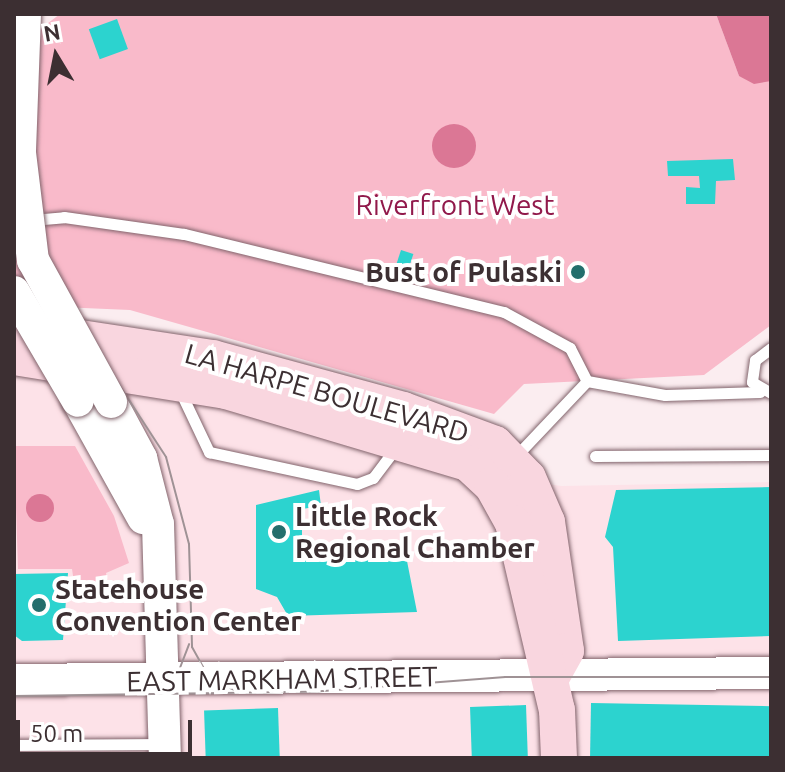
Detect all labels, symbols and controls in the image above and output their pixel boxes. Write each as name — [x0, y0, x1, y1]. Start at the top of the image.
north arrow — [16, 16, 96, 96]
text: N — [41, 18, 62, 46]
park label: Riverfront West — [355, 188, 555, 222]
place label: Bust of Pulaski — [365, 255, 562, 289]
marker: Bust of Pulaski — [569, 263, 587, 281]
street label: LA HARPE BOULEVARD — [181, 336, 473, 450]
place label: Little Rock Regional Chamber — [295, 499, 535, 565]
marker: Little Rock Regional Chamber — [270, 523, 288, 541]
place label: Statehouse Convention Center — [55, 572, 302, 638]
marker: Statehouse Convention Center — [30, 596, 48, 614]
street label: EAST MARKHAM STREET — [126, 659, 438, 699]
scale bar — [20, 704, 196, 754]
text: 50 m — [30, 720, 83, 747]

